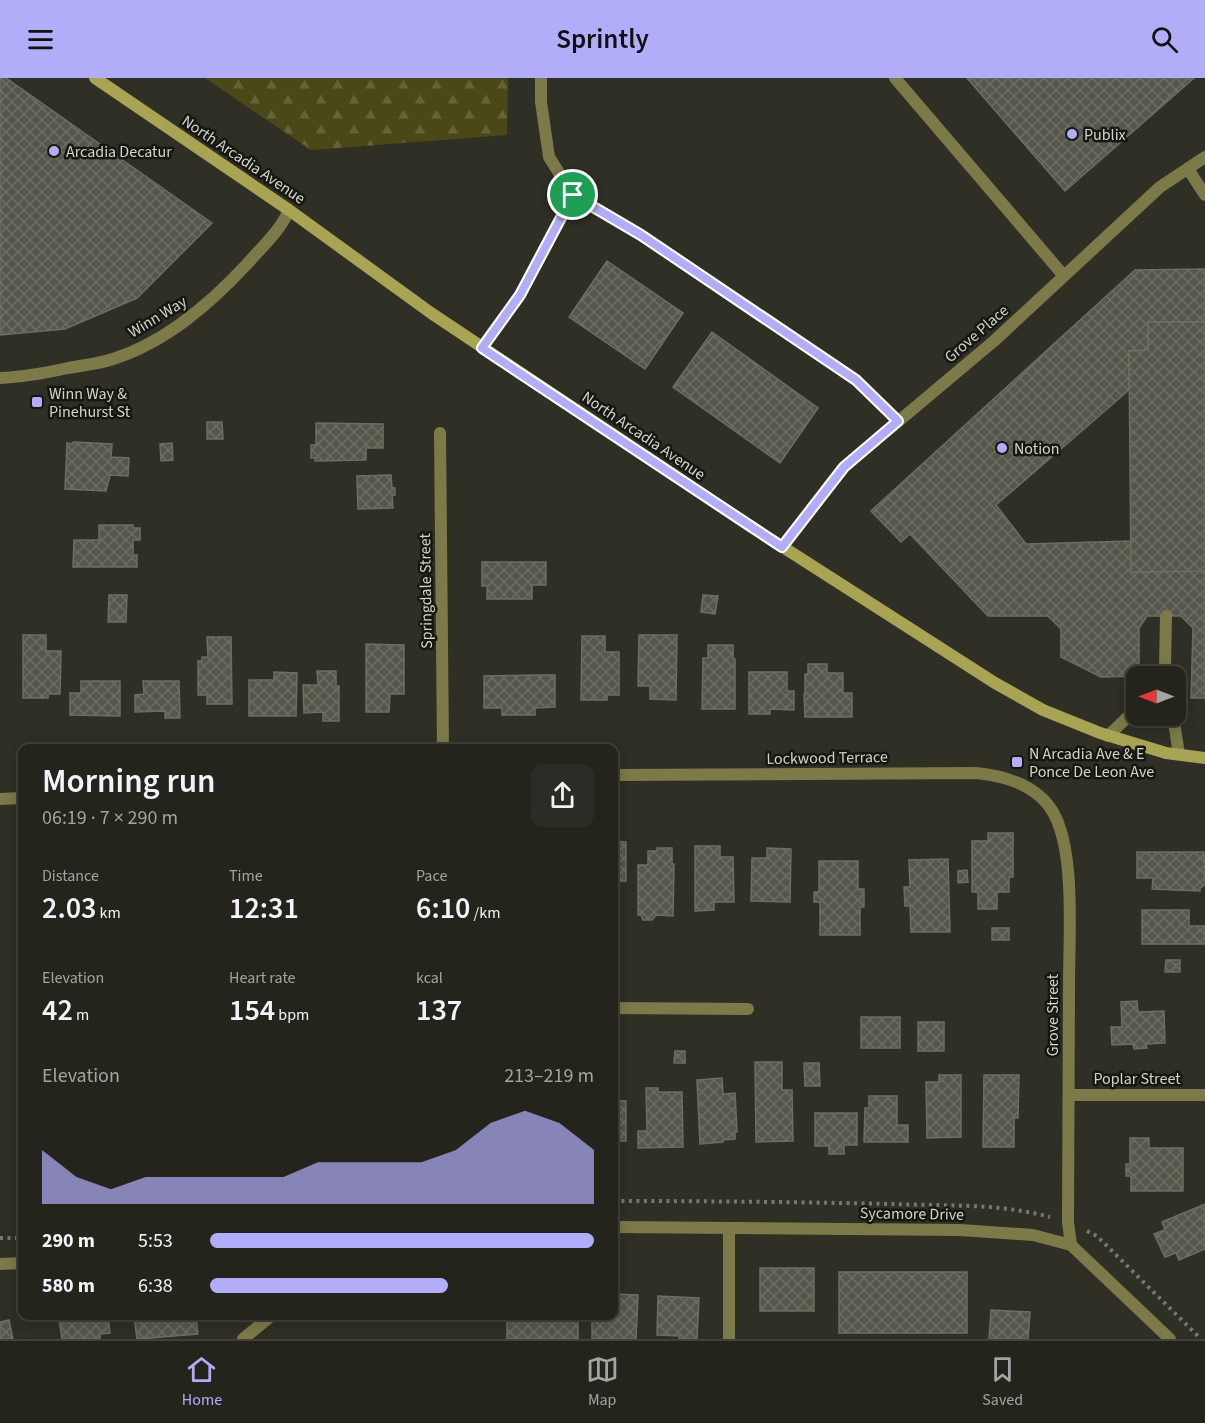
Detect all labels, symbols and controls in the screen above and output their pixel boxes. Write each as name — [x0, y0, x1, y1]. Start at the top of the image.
text: Sprintly — [556, 20, 649, 59]
icon: menu — [24, 23, 57, 56]
icon: search — [1148, 23, 1181, 56]
street label: North Arcadia Avenue — [177, 110, 310, 209]
place label: Publix — [1084, 124, 1126, 146]
marker: Publix — [1065, 127, 1079, 141]
place label: Arcadia Decatur — [66, 141, 172, 163]
marker: Arcadia Decatur — [47, 144, 61, 158]
pin — [547, 169, 598, 220]
icon: arrive — [556, 178, 589, 211]
street label: Winn Way — [124, 290, 192, 343]
street label: Grove Place — [940, 300, 1014, 368]
place label: Winn Way & Pinehurst St — [49, 383, 131, 423]
street label: North Arcadia Avenue — [577, 386, 710, 485]
marker: Winn Way & Pinehurst St — [30, 395, 44, 409]
place label: Notion — [1014, 438, 1060, 460]
marker: Notion — [995, 441, 1009, 455]
street label: Springdale Street — [414, 532, 438, 649]
north arrow — [1126, 666, 1186, 726]
map controls — [1126, 666, 1186, 726]
place label: N Arcadia Ave & E Ponce De Leon Ave — [1029, 743, 1154, 783]
street label: Lockwood Terrace — [766, 746, 888, 770]
marker: N Arcadia Ave & E Ponce De Leon Ave — [1010, 755, 1024, 769]
text: Morning run — [42, 758, 216, 805]
button: share — [531, 764, 594, 827]
text: 06:19 · 7 × 290 m — [42, 804, 178, 832]
text: Distance — [42, 865, 99, 887]
text: Time — [229, 865, 263, 887]
text: Pace — [416, 865, 447, 887]
text: 2.03 — [42, 887, 96, 930]
text: 12:31 — [229, 887, 299, 930]
text: 6:10 — [416, 887, 470, 930]
text: km — [96, 902, 121, 924]
text: /km — [470, 902, 500, 924]
text: Elevation — [42, 967, 104, 989]
text: Heart rate — [229, 967, 296, 989]
text: kcal — [416, 967, 443, 989]
street label: Grove Street — [1042, 973, 1064, 1056]
text: 42 — [42, 989, 73, 1032]
text: 154 — [229, 989, 275, 1032]
text: 137 — [416, 989, 462, 1032]
text: m — [73, 1004, 89, 1026]
text: bpm — [275, 1004, 309, 1026]
text: Elevation — [42, 1062, 120, 1090]
text: 213–219 m — [504, 1062, 594, 1090]
street label: Poplar Street — [1093, 1068, 1181, 1090]
street label: Sycamore Drive — [860, 1202, 964, 1226]
text: 290 m — [42, 1227, 95, 1255]
text: 5:53 — [138, 1227, 173, 1255]
text: 580 m — [42, 1272, 95, 1300]
text: 6:38 — [138, 1272, 173, 1300]
tab: Home — [182, 1353, 222, 1411]
tab: Map — [586, 1353, 619, 1411]
tab: Saved — [982, 1353, 1023, 1411]

